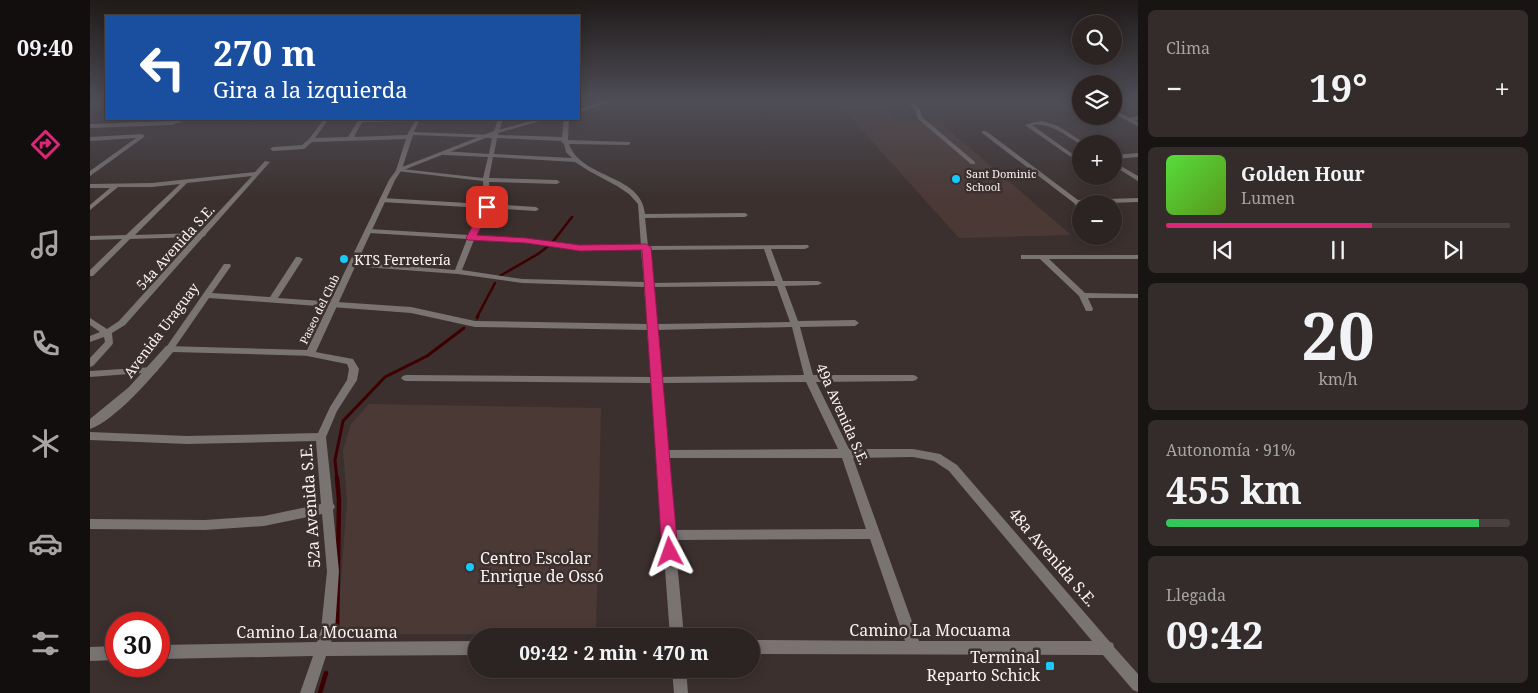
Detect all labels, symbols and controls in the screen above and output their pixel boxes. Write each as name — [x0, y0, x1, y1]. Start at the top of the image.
map controls — [1072, 15, 1122, 245]
button: search — [1072, 15, 1122, 65]
text: 270 m — [213, 29, 316, 76]
text: 09:40 — [17, 32, 73, 62]
icon: left — [130, 35, 195, 100]
text: Clima — [1166, 37, 1210, 59]
text: 19° — [1309, 61, 1367, 113]
text: − — [1166, 69, 1182, 107]
text: + — [1494, 69, 1510, 107]
text: Gira a la izquierda — [213, 74, 408, 104]
button: layers — [1072, 75, 1122, 125]
icon: directions — [28, 127, 63, 162]
button: + — [1072, 135, 1122, 185]
text: Golden Hour — [1241, 161, 1365, 187]
place label: Sant Dominic School — [966, 166, 1036, 194]
marker: Sant Dominic School — [950, 173, 962, 185]
pin — [466, 186, 508, 228]
text: Lumen — [1241, 187, 1295, 209]
icon: arrive — [473, 193, 501, 221]
button: − — [1072, 195, 1122, 245]
street label: 54a Avenida S.E. — [132, 200, 218, 294]
icon: music — [28, 227, 63, 262]
icon: previous — [1209, 236, 1237, 264]
icon: pause — [1324, 236, 1352, 264]
icon: next — [1439, 236, 1467, 264]
place label: KTS Ferretería — [354, 250, 451, 269]
marker: KTS Ferretería — [338, 253, 350, 265]
street label: Paseo del Club — [296, 271, 342, 346]
street label: Avenida Uraguay — [119, 279, 203, 381]
text: 20 — [1301, 291, 1375, 379]
icon: phone — [28, 326, 63, 361]
street label: 49a Avenida S.E. — [812, 360, 874, 468]
text: km/h — [1318, 368, 1358, 390]
icon: climate — [28, 426, 63, 461]
text: Autonomía · 91% — [1166, 439, 1295, 461]
street label: 52a Avenida S.E. — [295, 443, 325, 569]
text: 455 km — [1166, 463, 1302, 515]
street label: 48a Avenida S.E. — [1004, 503, 1102, 611]
position arrow — [643, 525, 695, 577]
icon: car — [28, 526, 63, 561]
place label: Centro Escolar Enrique de Ossó — [480, 547, 604, 587]
marker: Centro Escolar Enrique de Ossó — [464, 561, 476, 573]
text: Llegada — [1166, 584, 1226, 606]
text: 09:42 — [1166, 608, 1263, 660]
speed limit sign: 30 — [105, 612, 170, 677]
street label: Camino La Mocuama — [849, 619, 1011, 641]
street label: Camino La Mocuama — [236, 621, 398, 643]
icon: filters — [28, 626, 63, 661]
text: 09:42 · 2 min · 470 m — [519, 640, 709, 666]
place label: Terminal Reparto Schick — [926, 646, 1041, 686]
marker: Terminal Reparto Schick — [1044, 660, 1056, 672]

